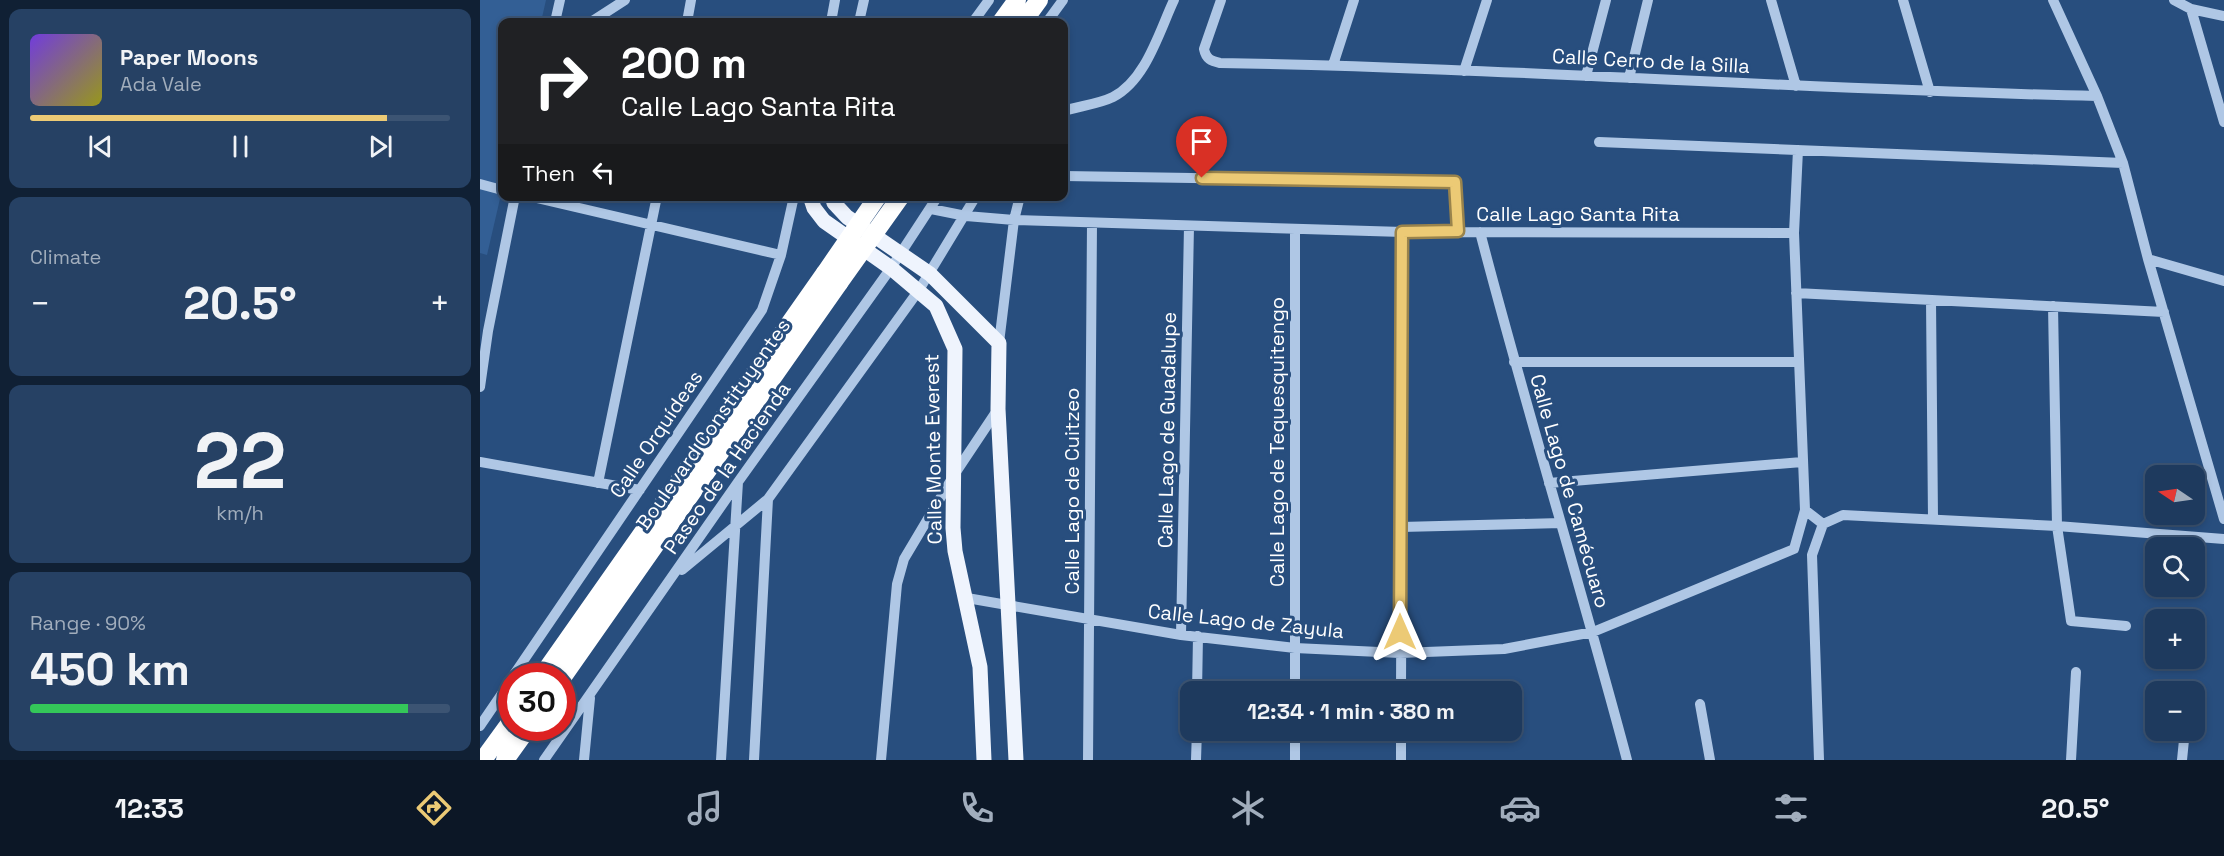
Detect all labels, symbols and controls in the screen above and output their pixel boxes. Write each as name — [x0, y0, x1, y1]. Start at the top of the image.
text: 200 m — [621, 37, 747, 90]
icon: right — [522, 42, 600, 120]
text: Paper Moons — [120, 43, 258, 71]
street label: Calle Cerro de la Silla — [1552, 43, 1750, 79]
text: Ada Vale — [120, 71, 202, 97]
text: Calle Lago Santa Rita — [621, 89, 895, 124]
pin — [1176, 116, 1227, 178]
icon: arrive — [1185, 125, 1218, 158]
icon: previous — [84, 130, 117, 163]
icon: pause — [224, 130, 257, 163]
icon: next — [364, 130, 397, 163]
icon: left — [587, 156, 620, 189]
text: Then — [522, 159, 575, 187]
street label: Calle Lago Santa Rita — [1476, 201, 1680, 227]
text: Climate — [30, 244, 101, 270]
text: 20.5° — [183, 275, 297, 332]
text: − — [30, 283, 50, 325]
text: + — [430, 283, 450, 325]
street label: Calle Lago de Tequesquitengo — [1264, 297, 1290, 587]
street label: Calle Lago de Guadalupe — [1152, 312, 1182, 548]
street label: Boulevard Constituyentes — [630, 313, 796, 535]
street label: Calle Monte Everest — [918, 353, 948, 545]
street label: Calle Orquídeas — [604, 365, 708, 503]
street label: Calle Lago de Camécuaro — [1524, 371, 1616, 611]
street label: Paseo de la Hacienda — [658, 377, 796, 559]
street label: Calle Lago de Cuitzeo — [1059, 388, 1085, 594]
text: 22 — [194, 411, 286, 511]
north arrow — [2145, 465, 2205, 525]
map controls — [2145, 465, 2205, 741]
text: km/h — [216, 500, 264, 526]
button: search — [2145, 537, 2205, 597]
street label: Calle Lago de Zayula — [1147, 598, 1345, 644]
position arrow — [1368, 600, 1432, 664]
button: + — [2145, 609, 2205, 669]
text: Range · 90% — [30, 610, 146, 636]
text: 450 km — [30, 641, 190, 698]
speed limit sign: 30 — [498, 663, 576, 741]
button: − — [2145, 681, 2205, 741]
text: 12:34 · 1 min · 380 m — [1247, 697, 1455, 725]
icon: directions — [413, 787, 455, 829]
icon: music — [684, 787, 726, 829]
icon: phone — [956, 787, 998, 829]
icon: climate — [1227, 787, 1269, 829]
icon: car — [1499, 787, 1541, 829]
icon: filters — [1770, 787, 1812, 829]
text: 12:33 — [115, 791, 184, 826]
text: 20.5° — [2041, 791, 2109, 826]

